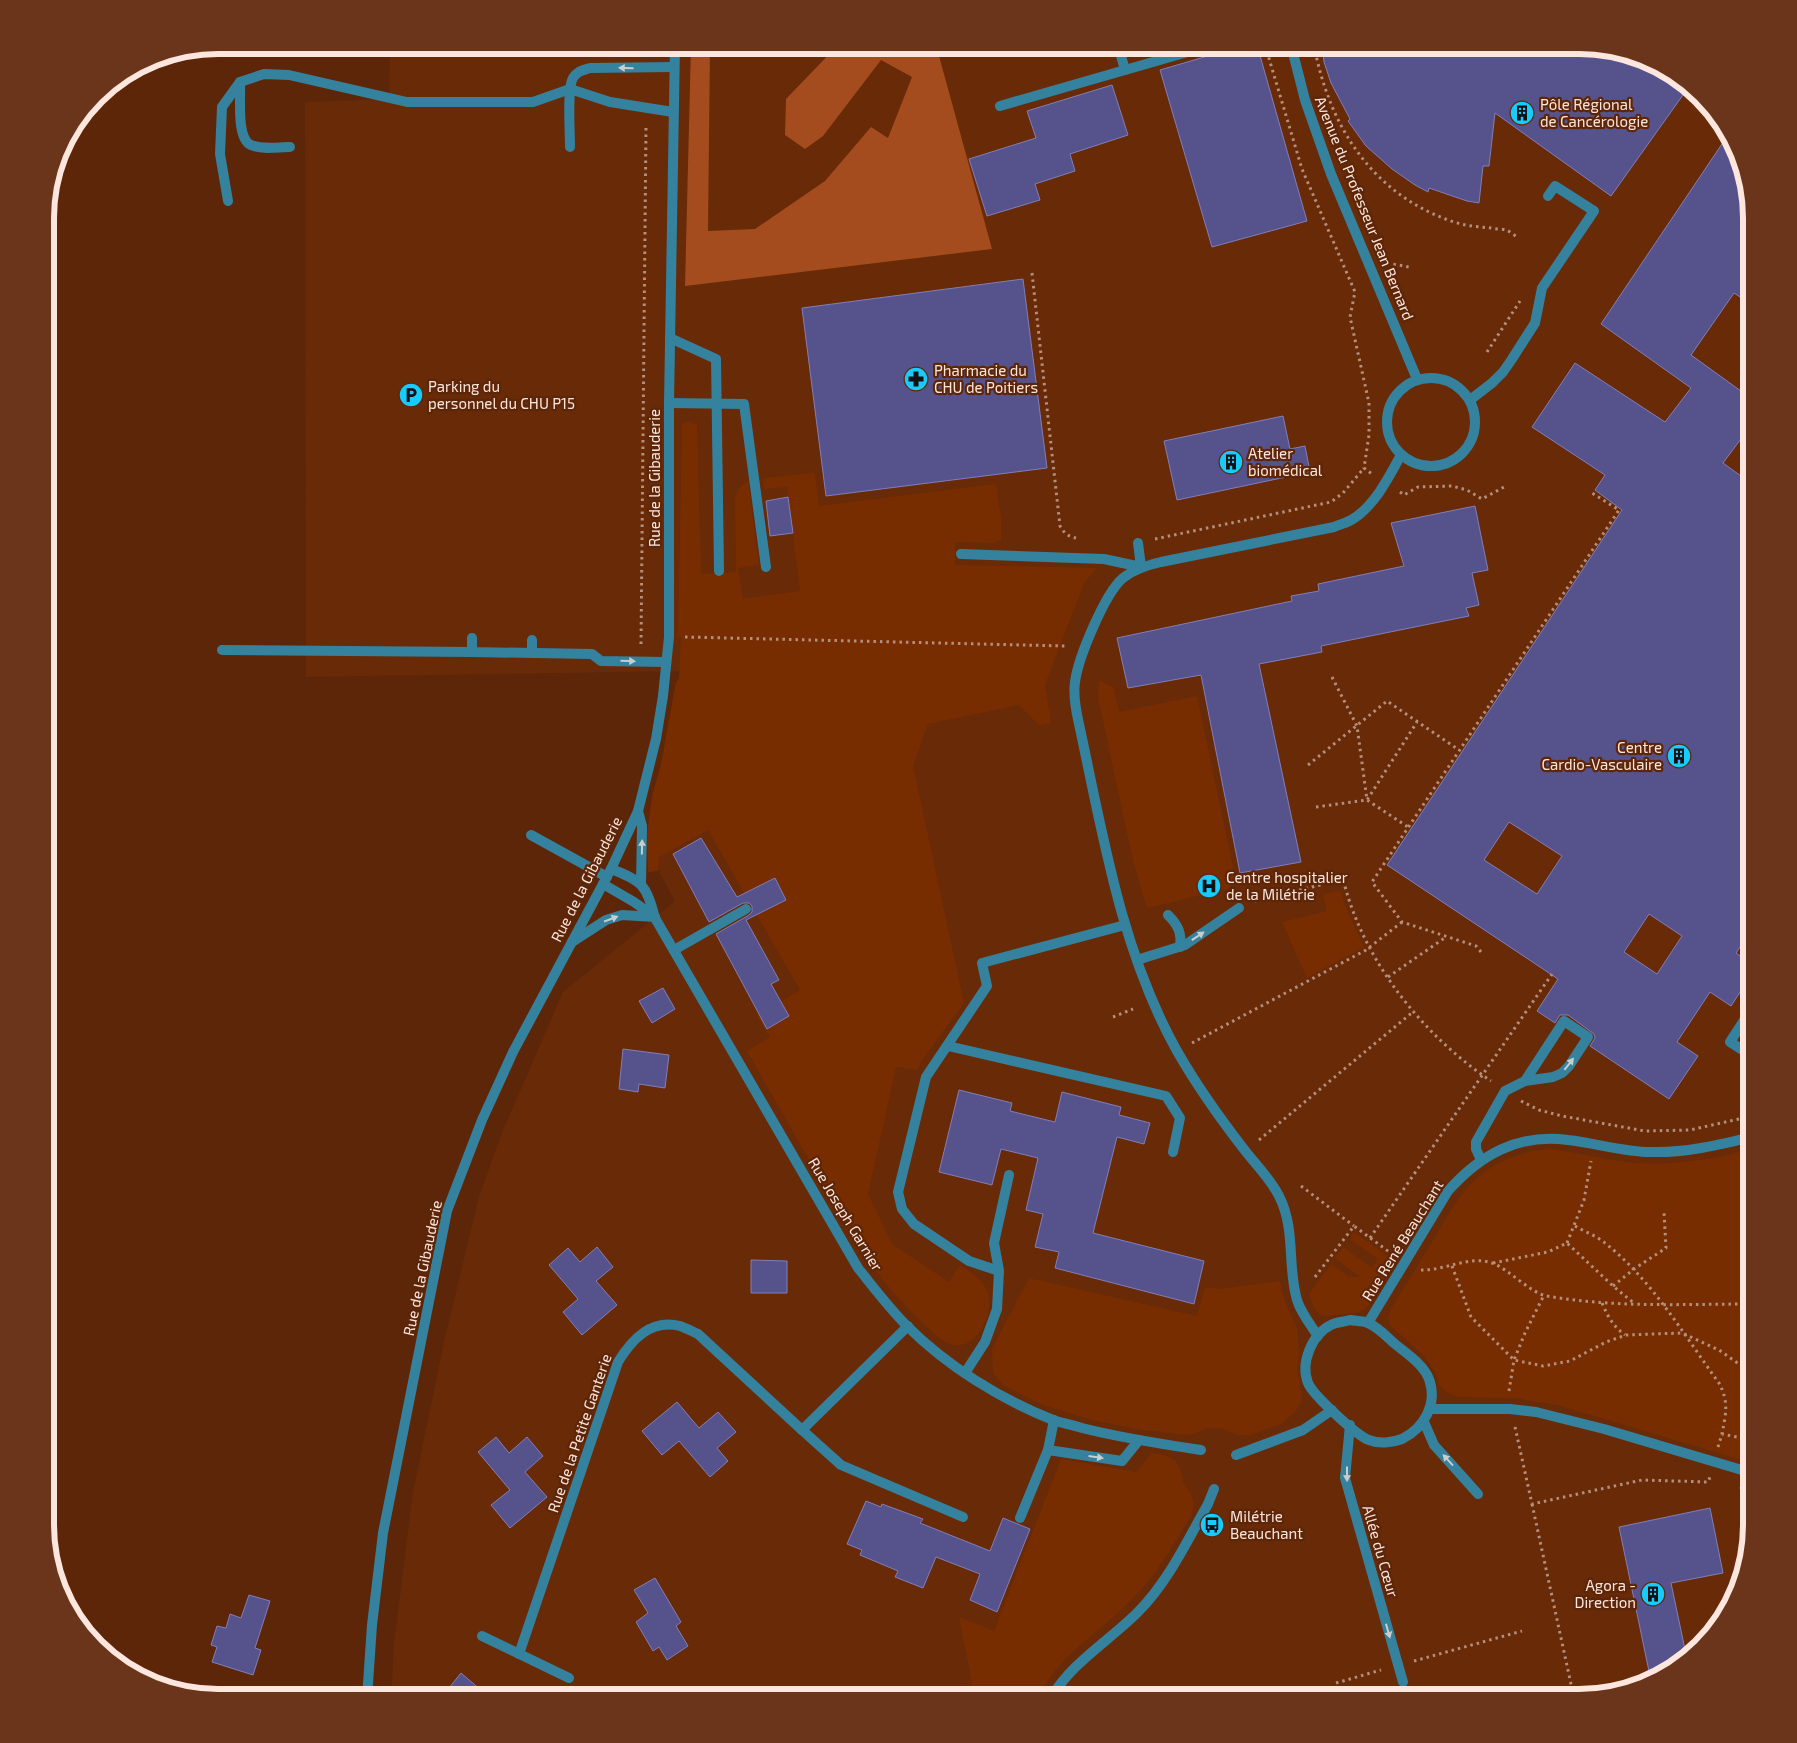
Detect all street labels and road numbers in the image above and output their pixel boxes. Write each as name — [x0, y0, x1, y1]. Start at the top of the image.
street label: Avenue du Professeur Jean Bernard — [1312, 93, 1418, 323]
street label: Rue de la Gibauderie — [645, 409, 663, 547]
street label: Rue de la Gibauderie — [547, 813, 625, 945]
street label: Rue Joseph Garnier — [805, 1154, 887, 1274]
street label: Rue René Beauchant — [1357, 1176, 1447, 1304]
street label: Rue de la Gibauderie — [399, 1199, 445, 1337]
street label: Rue de la Petite Ganterie — [543, 1351, 615, 1515]
street label: Allée du Cœur — [1359, 1503, 1403, 1599]

